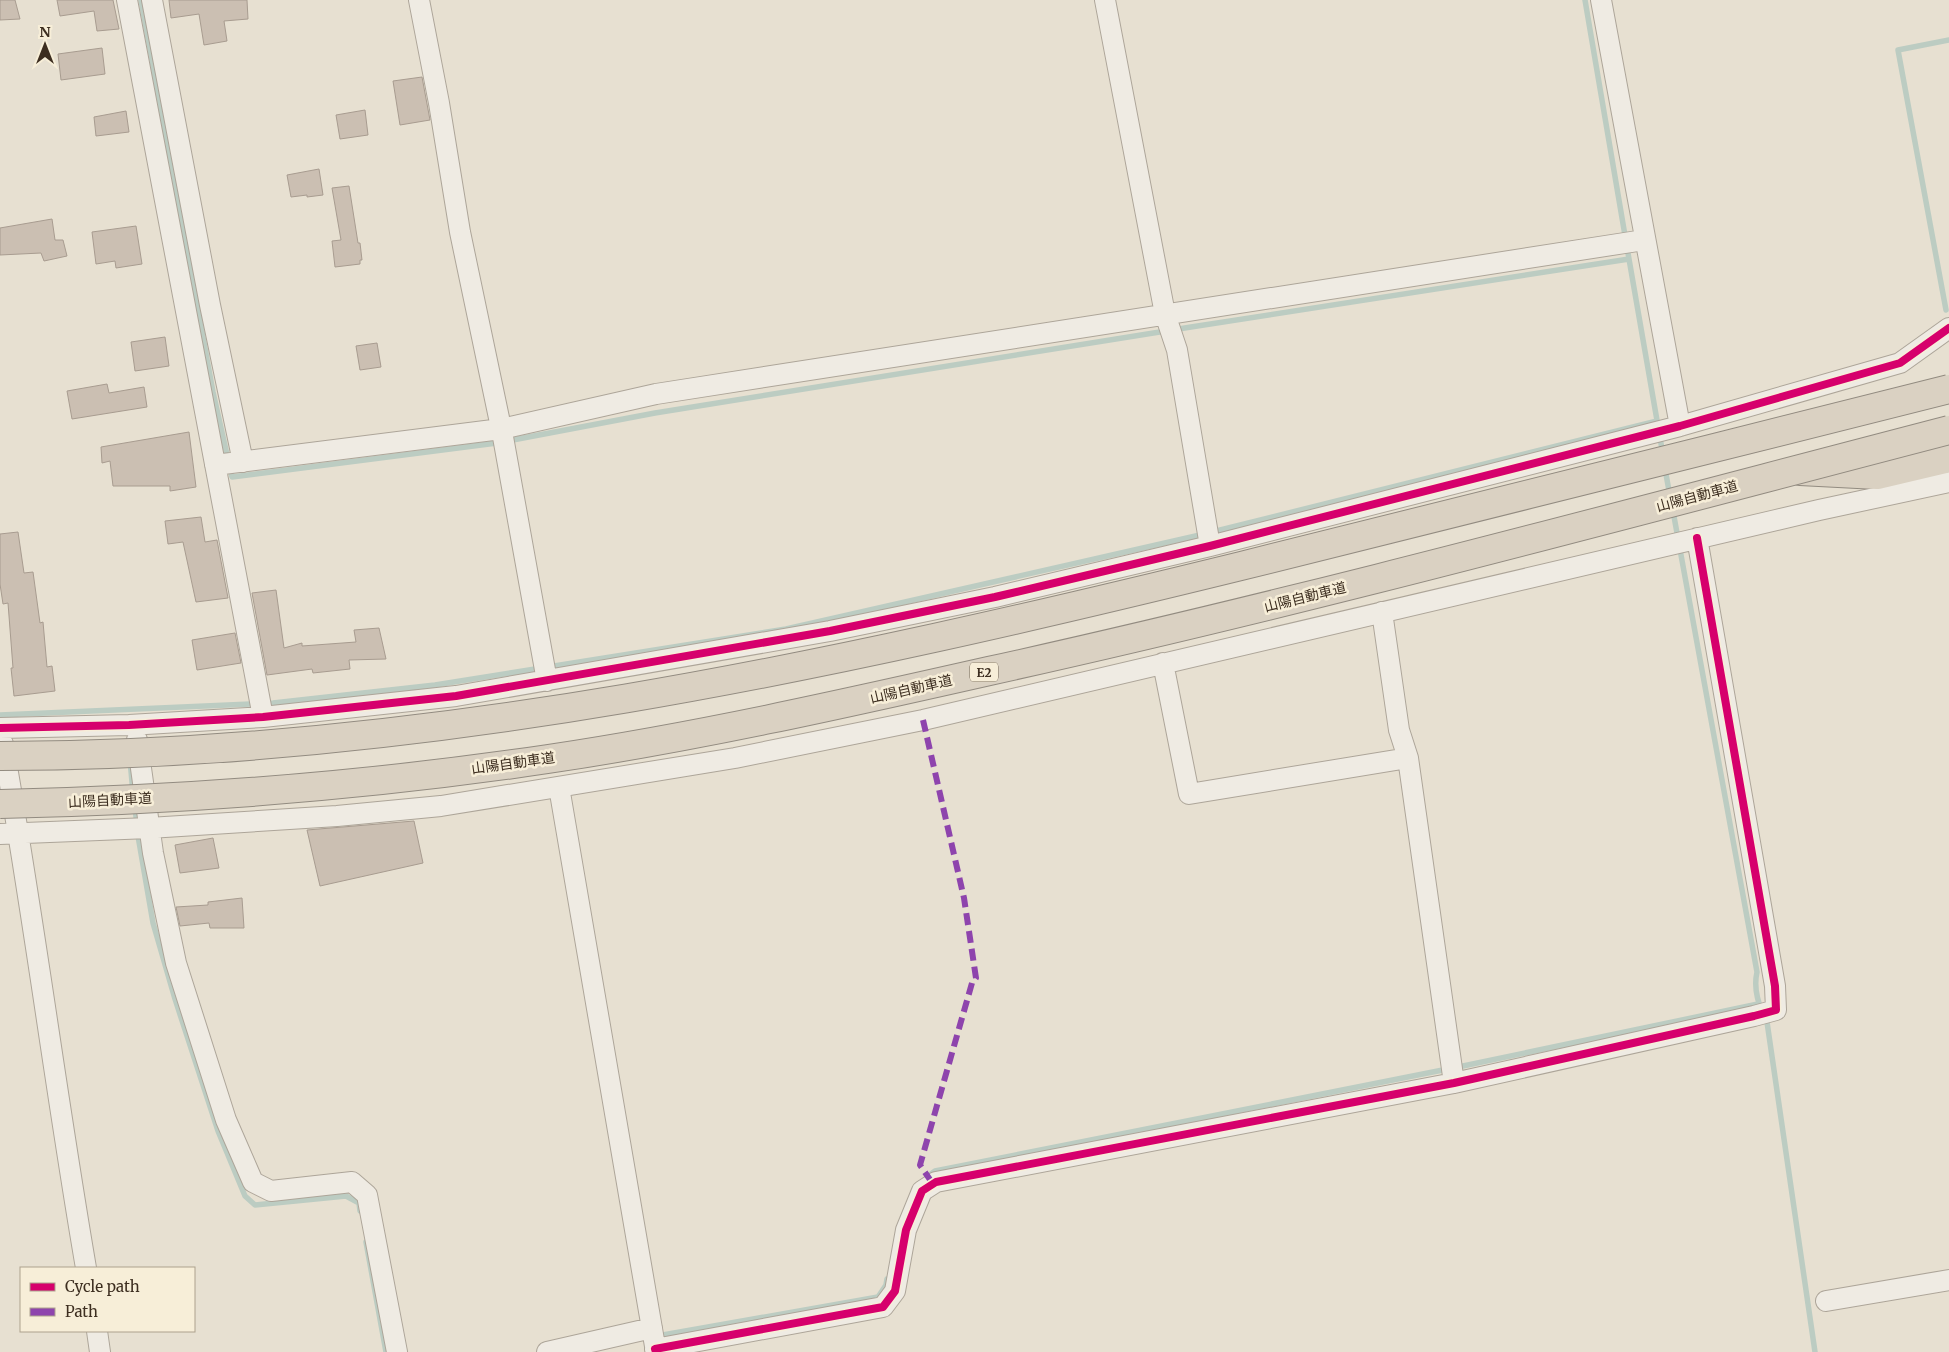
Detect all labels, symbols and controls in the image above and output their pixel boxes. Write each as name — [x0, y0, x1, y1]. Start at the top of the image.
north arrow — [20, 20, 70, 70]
text: N — [39, 23, 51, 41]
street label: 山陽自動車道 — [1654, 476, 1740, 516]
street label: 山陽自動車道 — [1262, 578, 1348, 616]
road number: E2 — [970, 662, 998, 682]
street label: 山陽自動車道 — [868, 671, 954, 707]
street label: 山陽自動車道 — [470, 748, 556, 778]
street label: 山陽自動車道 — [68, 789, 152, 811]
legend — [20, 1267, 195, 1332]
text: Cycle path — [65, 1277, 140, 1296]
text: Path — [65, 1302, 98, 1321]

